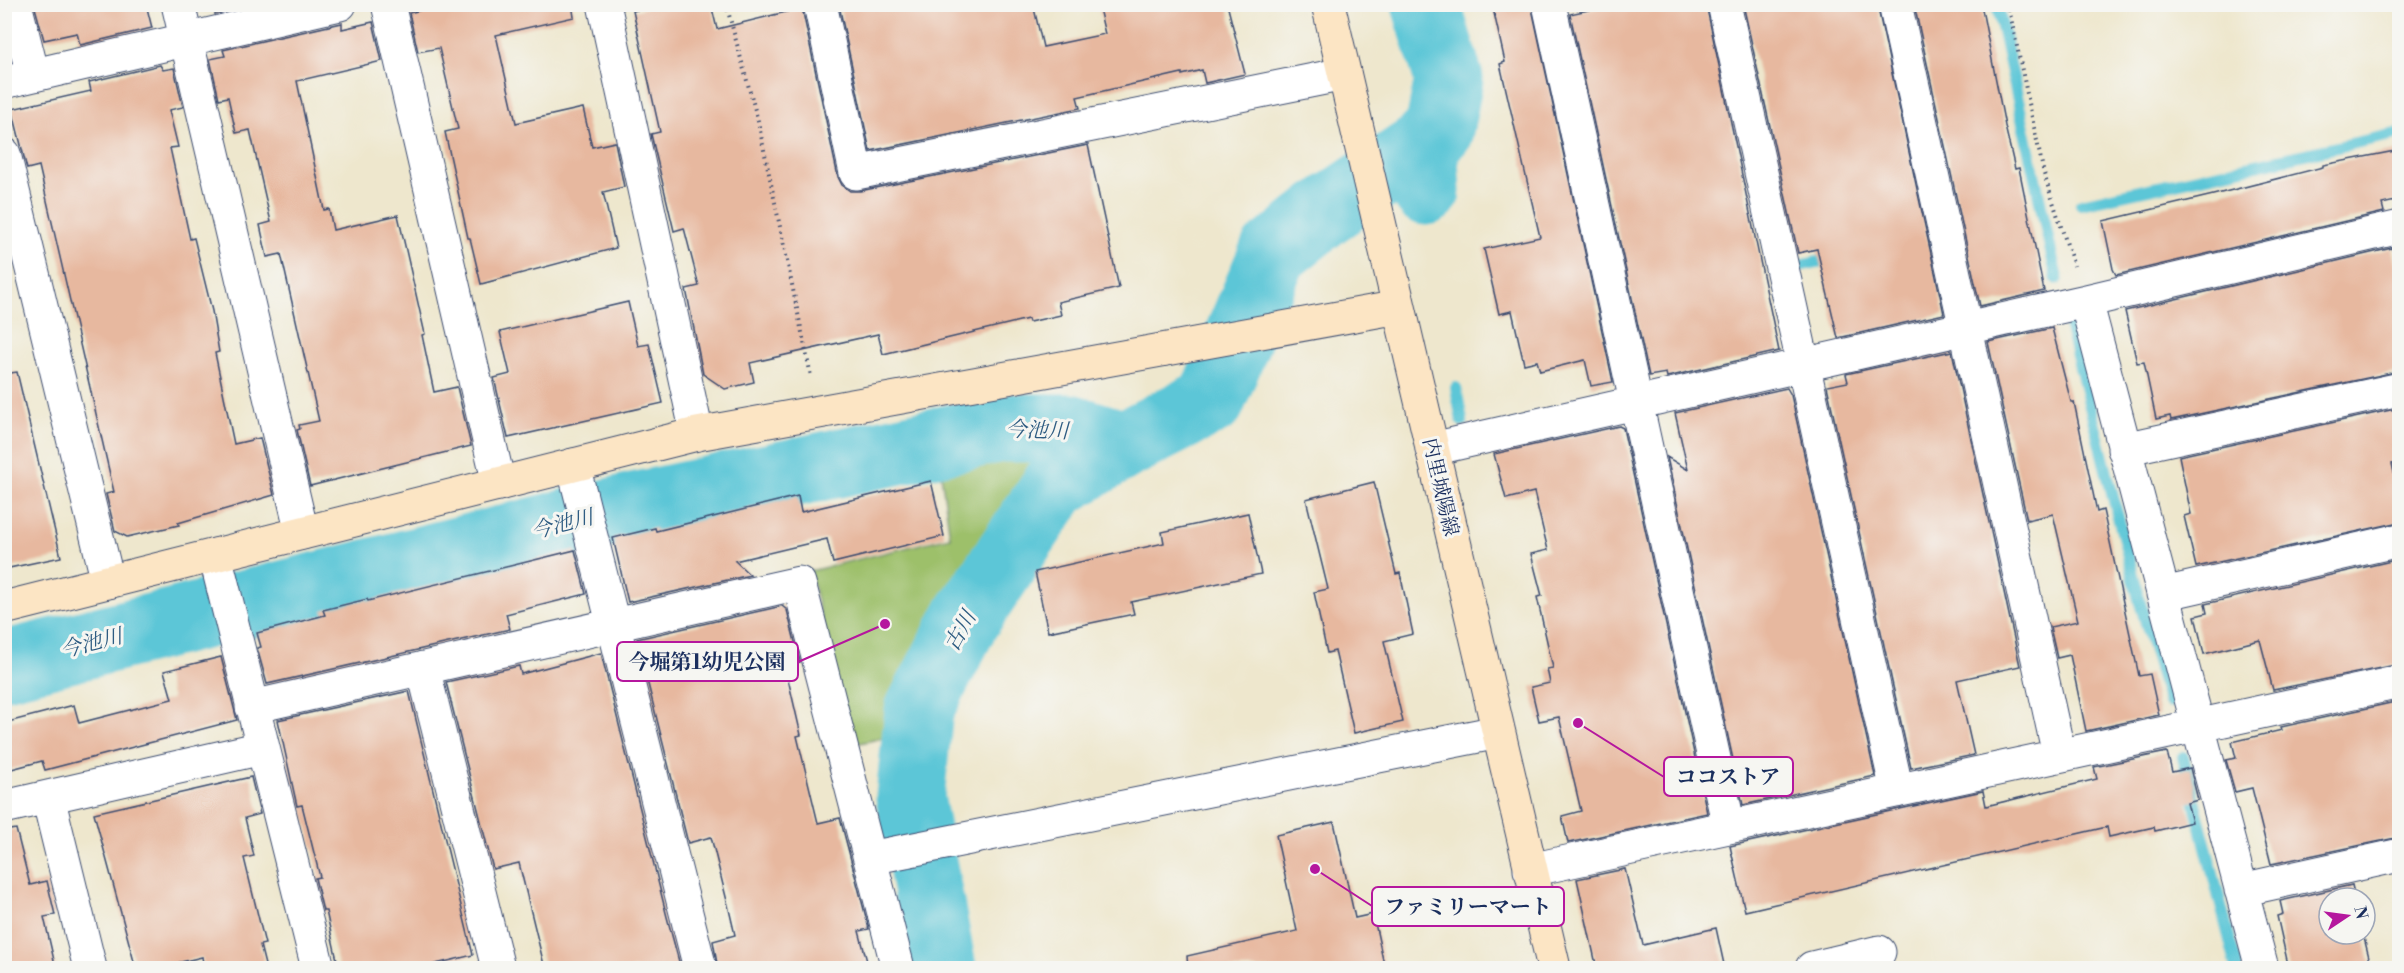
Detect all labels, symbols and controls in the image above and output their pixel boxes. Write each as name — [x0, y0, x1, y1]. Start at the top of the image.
water label: 今池川 — [1005, 417, 1071, 445]
street label: 内里城陽線 — [1416, 436, 1463, 539]
water label: 今池川 — [529, 504, 598, 545]
water label: 古川 — [939, 605, 983, 656]
water label: 今池川 — [58, 623, 127, 664]
callout: 今堀第1幼児公園 — [617, 642, 798, 681]
text: 今堀第1幼児公園 — [628, 650, 786, 676]
callout: ココストア — [1664, 757, 1793, 796]
text: ココストア — [1676, 765, 1780, 791]
north arrow — [2317, 886, 2377, 946]
callout: ファミリーマート — [1372, 887, 1564, 926]
text: ファミリーマート — [1384, 895, 1552, 921]
text: N — [2349, 904, 2372, 922]

